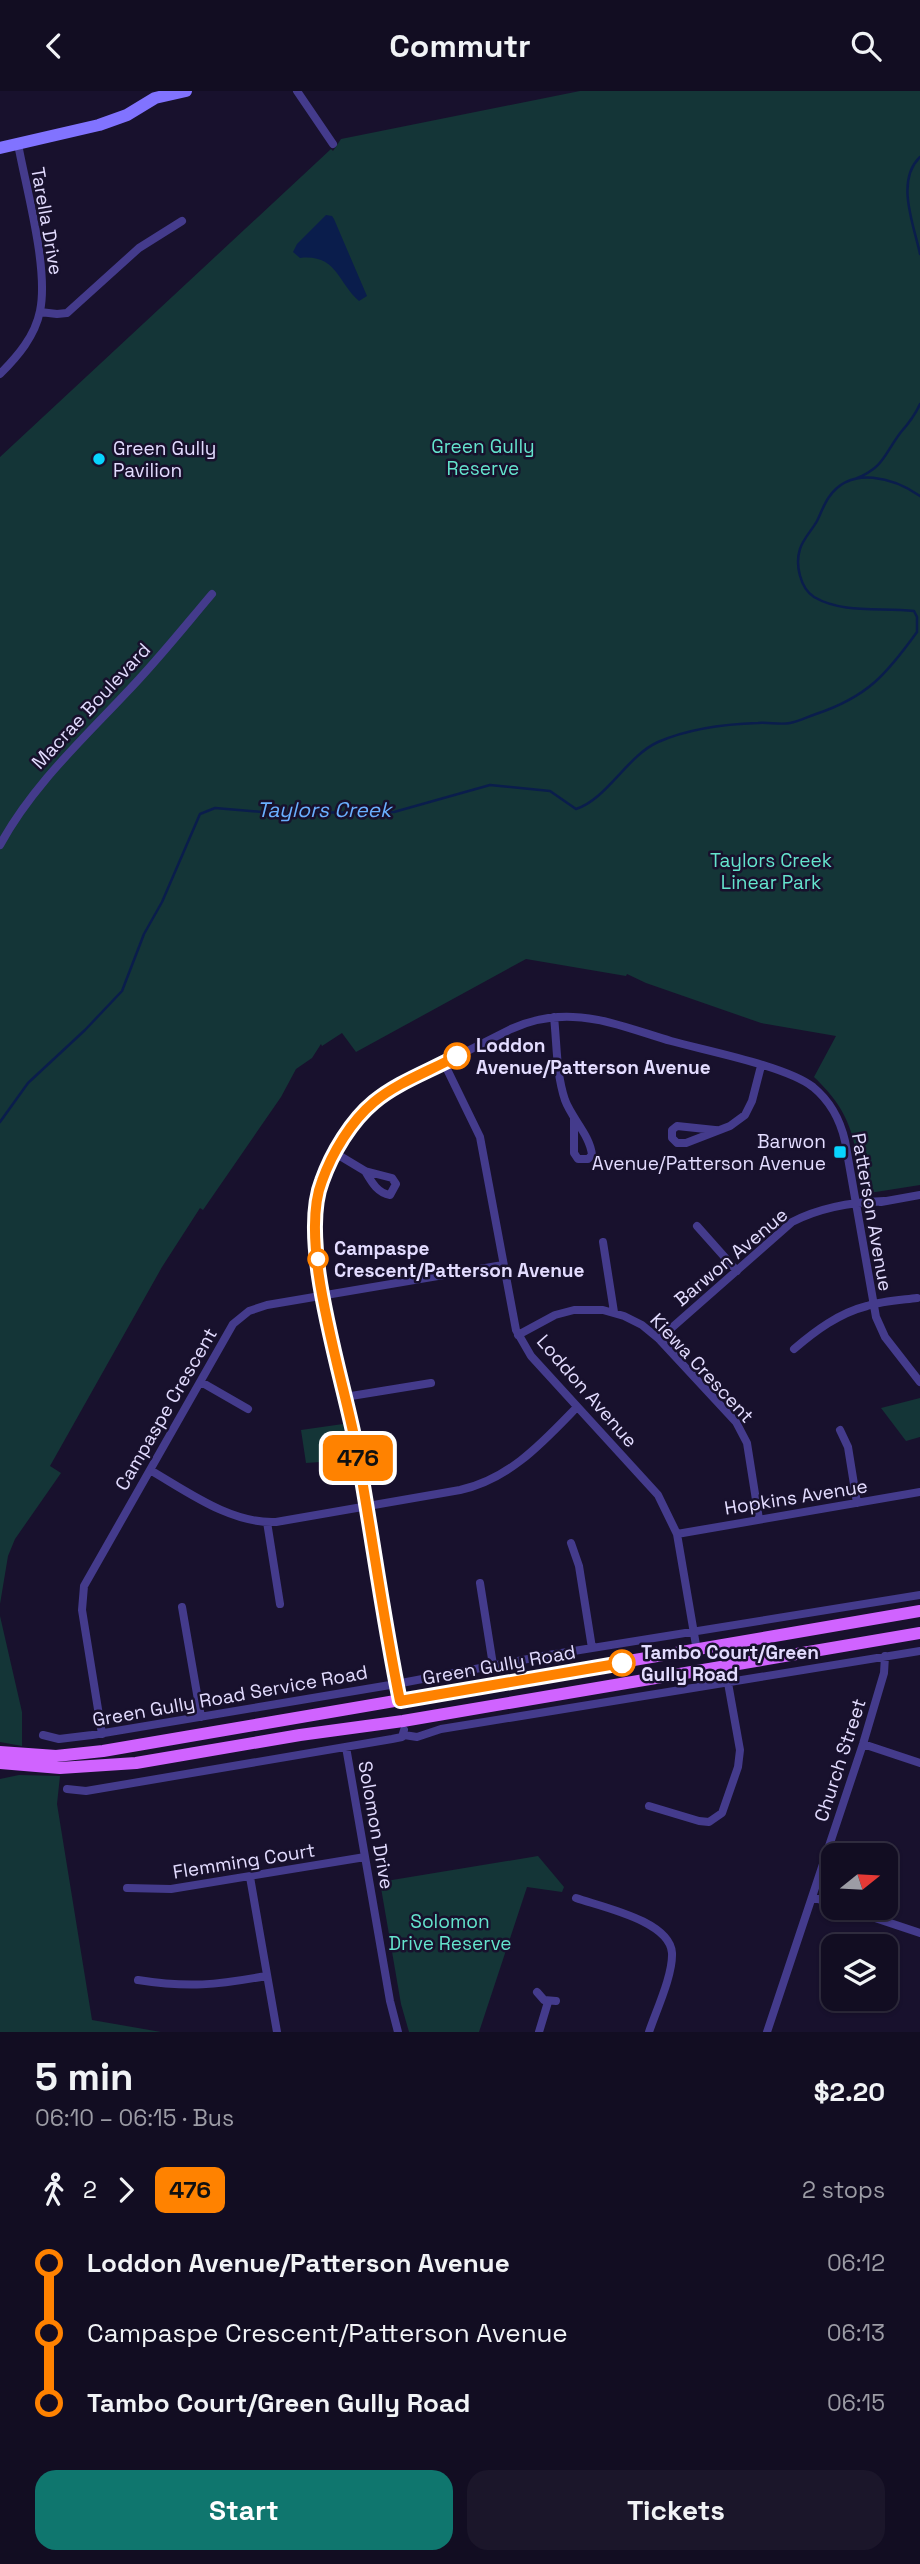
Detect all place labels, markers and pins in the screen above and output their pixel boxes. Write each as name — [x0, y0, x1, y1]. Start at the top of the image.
place label: Green Gully Pavilion — [113, 436, 217, 483]
marker: Green Gully Pavilion — [91, 451, 107, 467]
place label: Loddon Avenue/Patterson Avenue — [476, 1033, 711, 1080]
marker: Loddon Avenue/Patterson Avenue — [444, 1043, 470, 1069]
place label: Barwon Avenue/Patterson Avenue — [592, 1129, 826, 1176]
marker: Barwon Avenue/Patterson Avenue — [832, 1144, 848, 1160]
place label: Campaspe Crescent/Patterson Avenue — [334, 1236, 584, 1283]
marker: Campaspe Crescent/Patterson Avenue — [308, 1249, 328, 1269]
place label: Tambo Court/Green Gully Road — [641, 1640, 819, 1687]
marker: Tambo Court/Green Gully Road — [609, 1650, 635, 1676]

